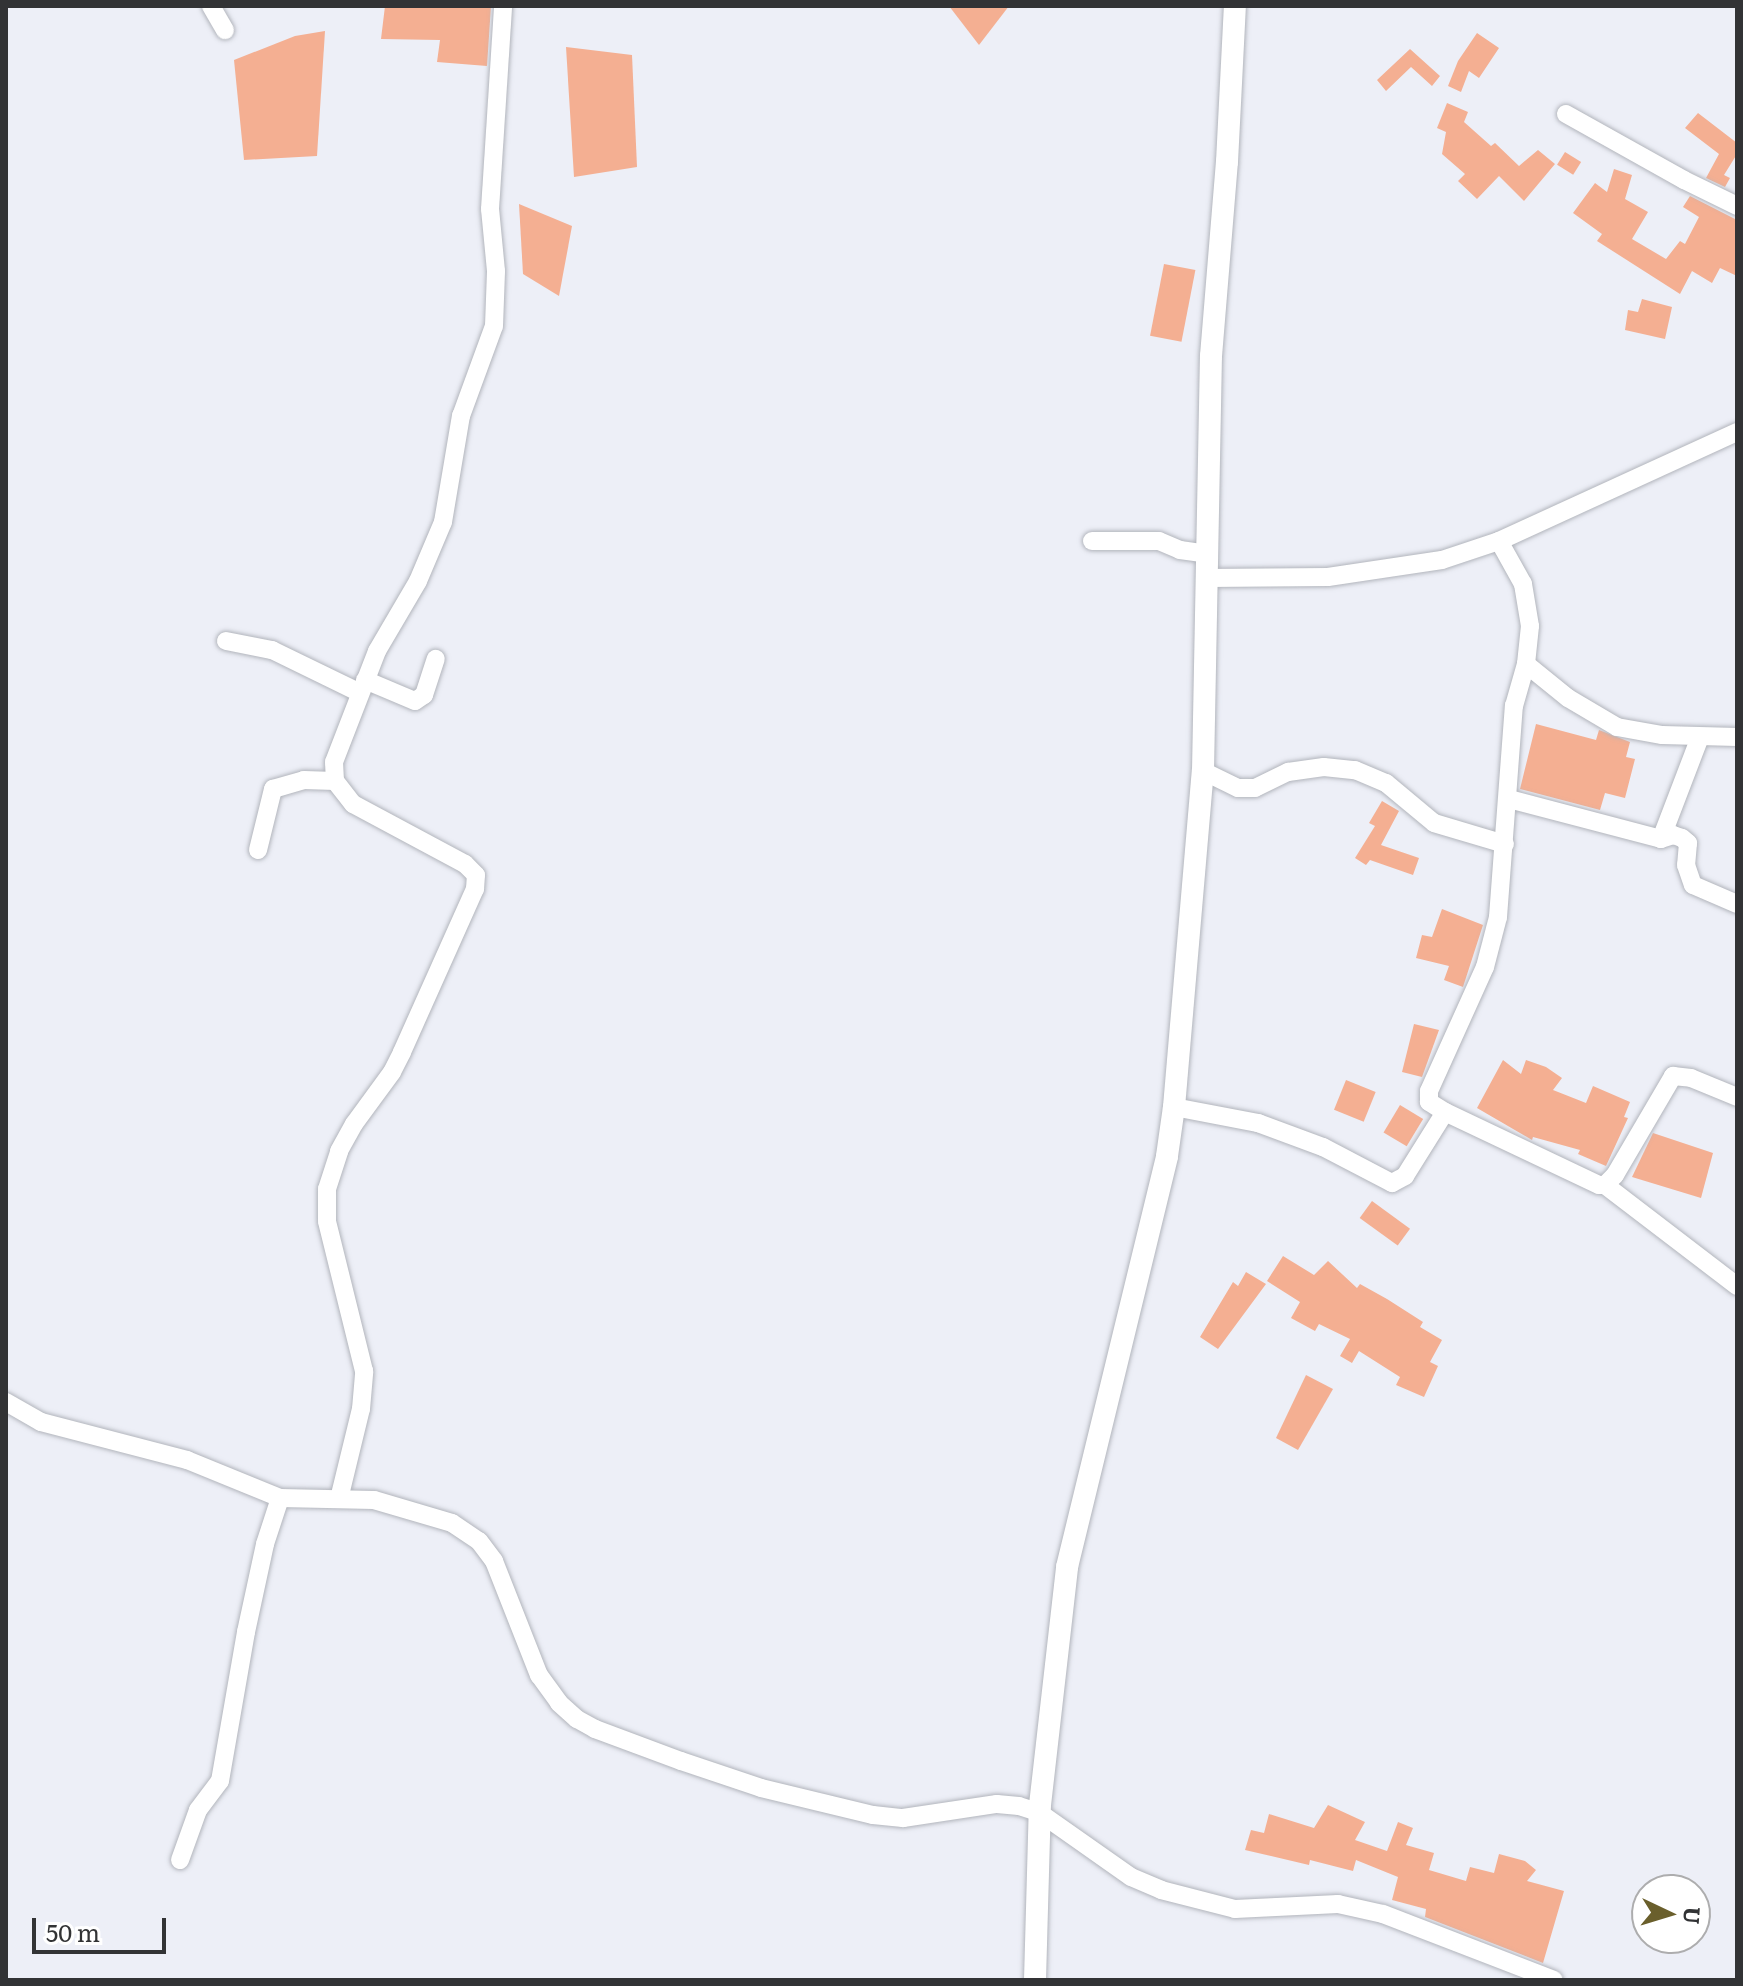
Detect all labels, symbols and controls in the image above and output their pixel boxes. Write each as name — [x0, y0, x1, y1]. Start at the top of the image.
north arrow — [1631, 1874, 1711, 1954]
scale bar — [36, 1902, 170, 1952]
text: U — [1676, 1906, 1711, 1925]
text: 50 m — [46, 1914, 100, 1949]

